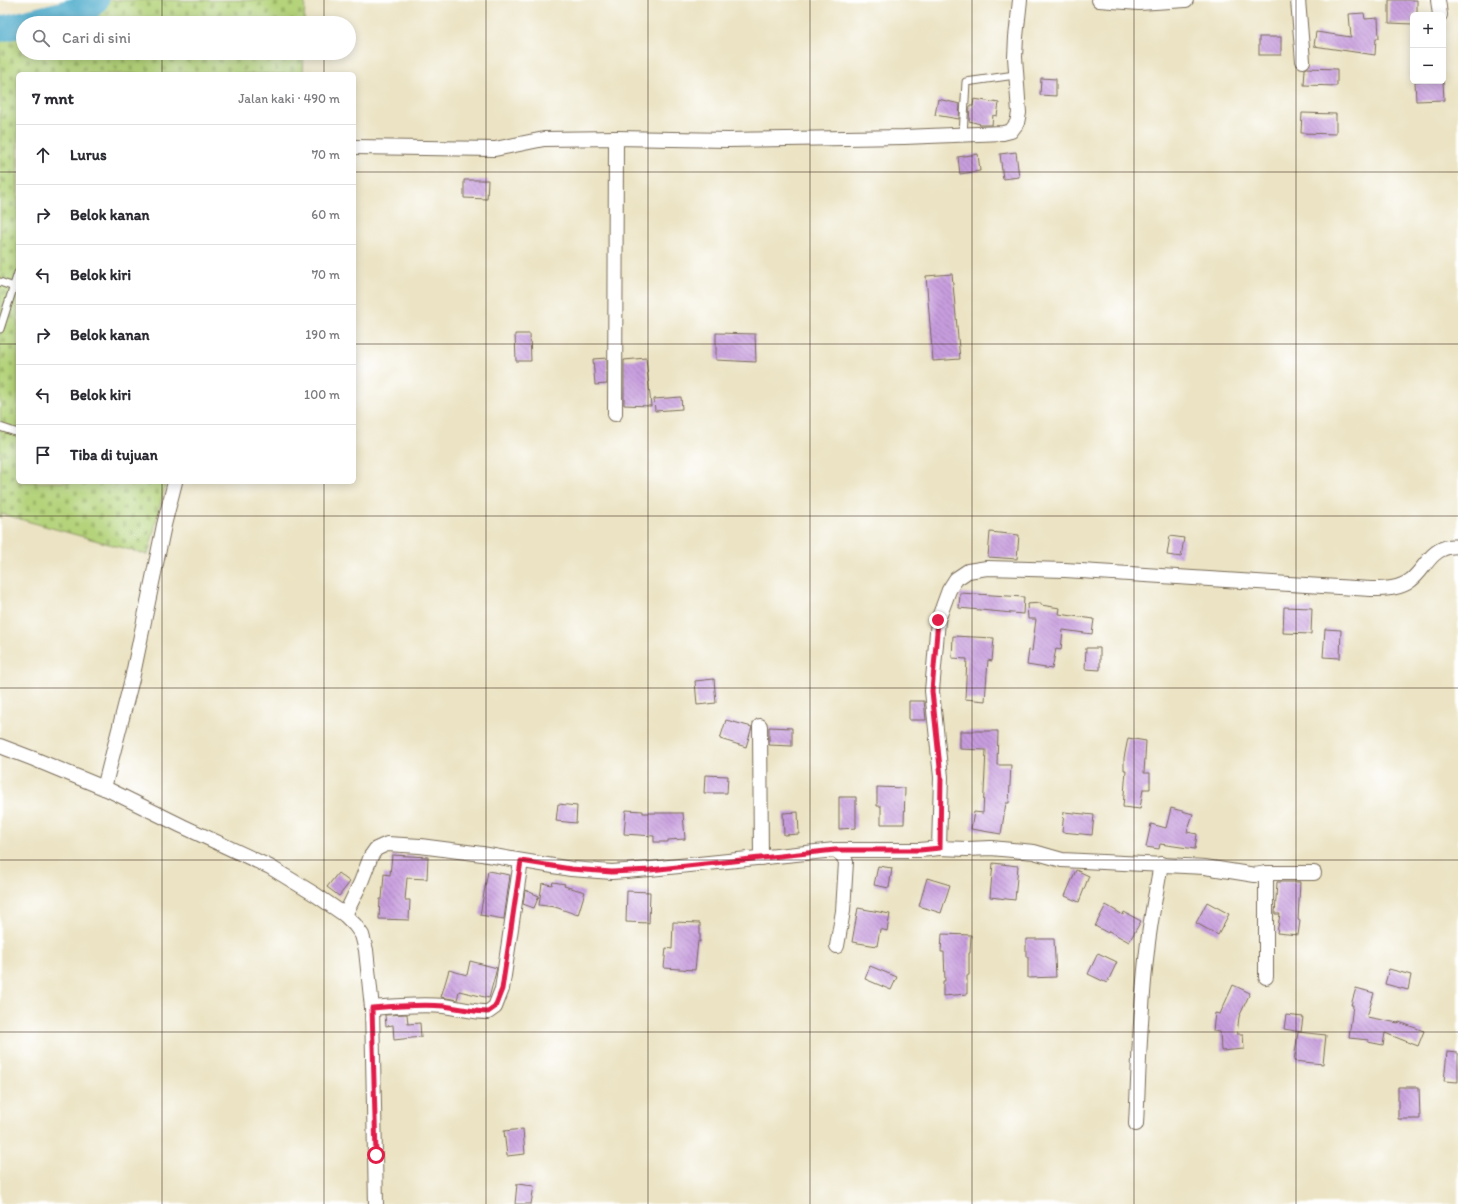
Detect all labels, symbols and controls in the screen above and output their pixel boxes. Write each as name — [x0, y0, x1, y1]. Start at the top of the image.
map controls — [1410, 12, 1446, 84]
button: + — [1410, 12, 1446, 48]
search box — [16, 16, 356, 60]
icon: search — [30, 27, 52, 49]
text: Cari di sini — [62, 29, 131, 47]
button: − — [1410, 48, 1446, 84]
text: 7 mnt — [32, 88, 74, 108]
text: Jalan kaki · 490 m — [238, 91, 340, 106]
icon: ahead — [32, 144, 54, 166]
text: Lurus — [70, 146, 107, 164]
text: 70 m — [312, 147, 340, 162]
icon: right — [32, 204, 54, 226]
text: Belok kanan — [70, 206, 150, 224]
text: 60 m — [311, 207, 340, 222]
icon: left — [32, 264, 54, 286]
text: Belok kiri — [70, 266, 131, 284]
text: 70 m — [312, 267, 340, 282]
icon: right — [32, 324, 54, 346]
text: Belok kanan — [70, 326, 150, 344]
text: 190 m — [305, 327, 340, 342]
icon: left — [32, 384, 54, 406]
text: Belok kiri — [70, 386, 131, 404]
text: 100 m — [304, 387, 340, 402]
icon: arrive — [32, 444, 54, 466]
text: Tiba di tujuan — [70, 446, 158, 464]
route end — [929, 611, 947, 629]
route start — [367, 1146, 385, 1164]

